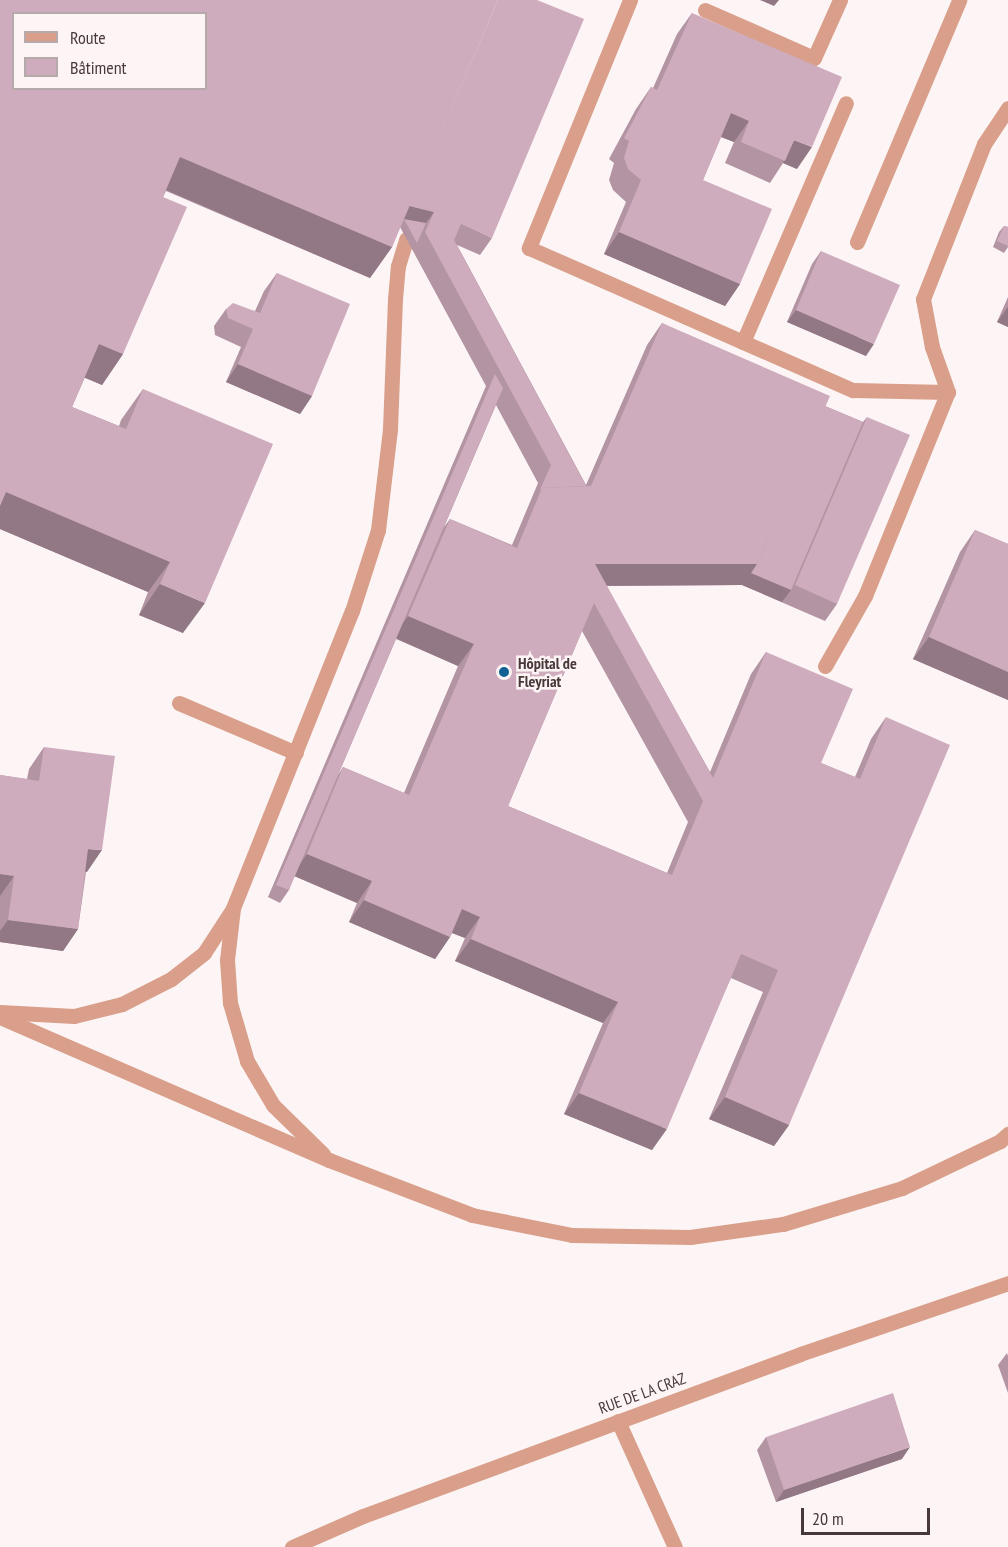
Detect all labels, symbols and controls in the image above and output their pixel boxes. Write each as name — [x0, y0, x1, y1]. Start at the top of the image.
legend — [12, 12, 207, 90]
text: Route — [70, 26, 106, 49]
text: Bâtiment — [70, 56, 127, 79]
place label: Hôpital de Fleyriat — [518, 653, 577, 691]
marker: Hôpital de Fleyriat — [495, 663, 513, 681]
street label: RUE DE LA CRAZ — [596, 1368, 688, 1418]
scale bar — [804, 1496, 933, 1534]
text: 20 m — [812, 1507, 844, 1530]

